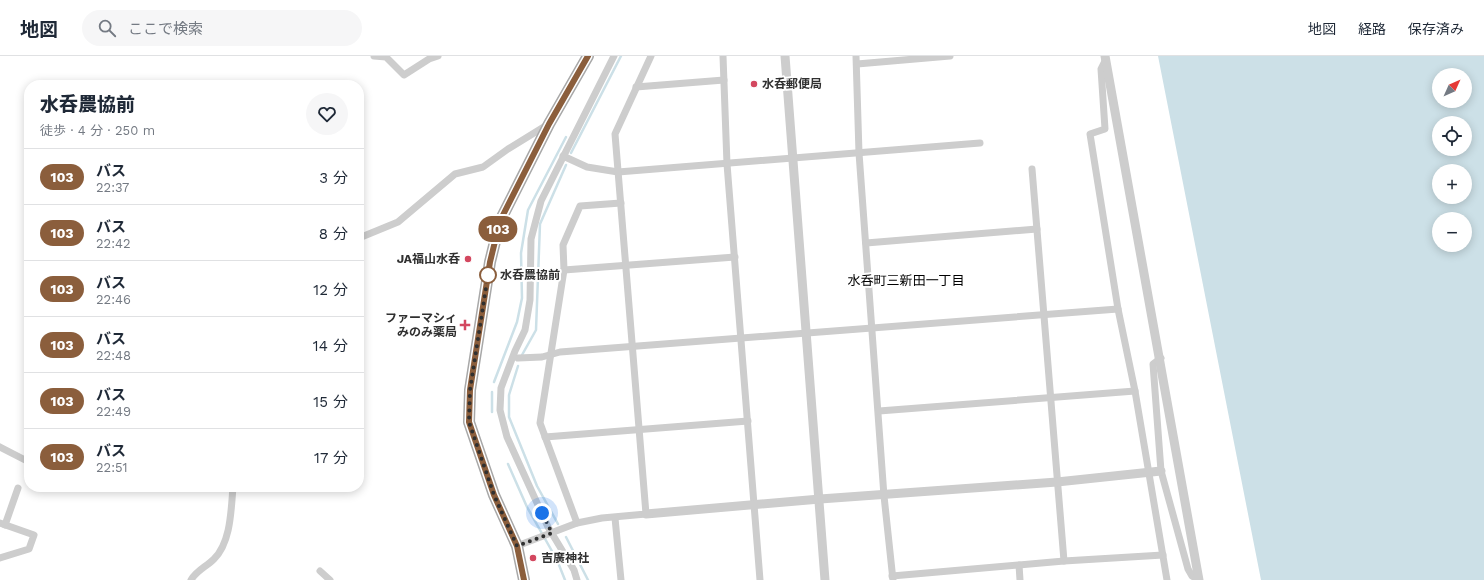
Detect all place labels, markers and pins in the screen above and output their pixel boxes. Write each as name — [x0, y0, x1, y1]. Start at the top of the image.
place label: 水呑郵便局 — [762, 77, 822, 91]
marker: 水呑郵便局 — [749, 79, 759, 89]
place label: JA福山水呑 — [397, 252, 460, 266]
marker: JA福山水呑 — [463, 254, 473, 264]
marker: 水呑農協前 — [479, 266, 497, 284]
place label: 水呑農協前 — [500, 268, 560, 282]
place label: ファーマシィ みのみ薬局 — [385, 311, 457, 339]
marker: ファーマシィ みのみ薬局 — [460, 320, 470, 330]
place label: 吉廣神社 — [541, 551, 589, 565]
marker: 吉廣神社 — [528, 553, 538, 563]

